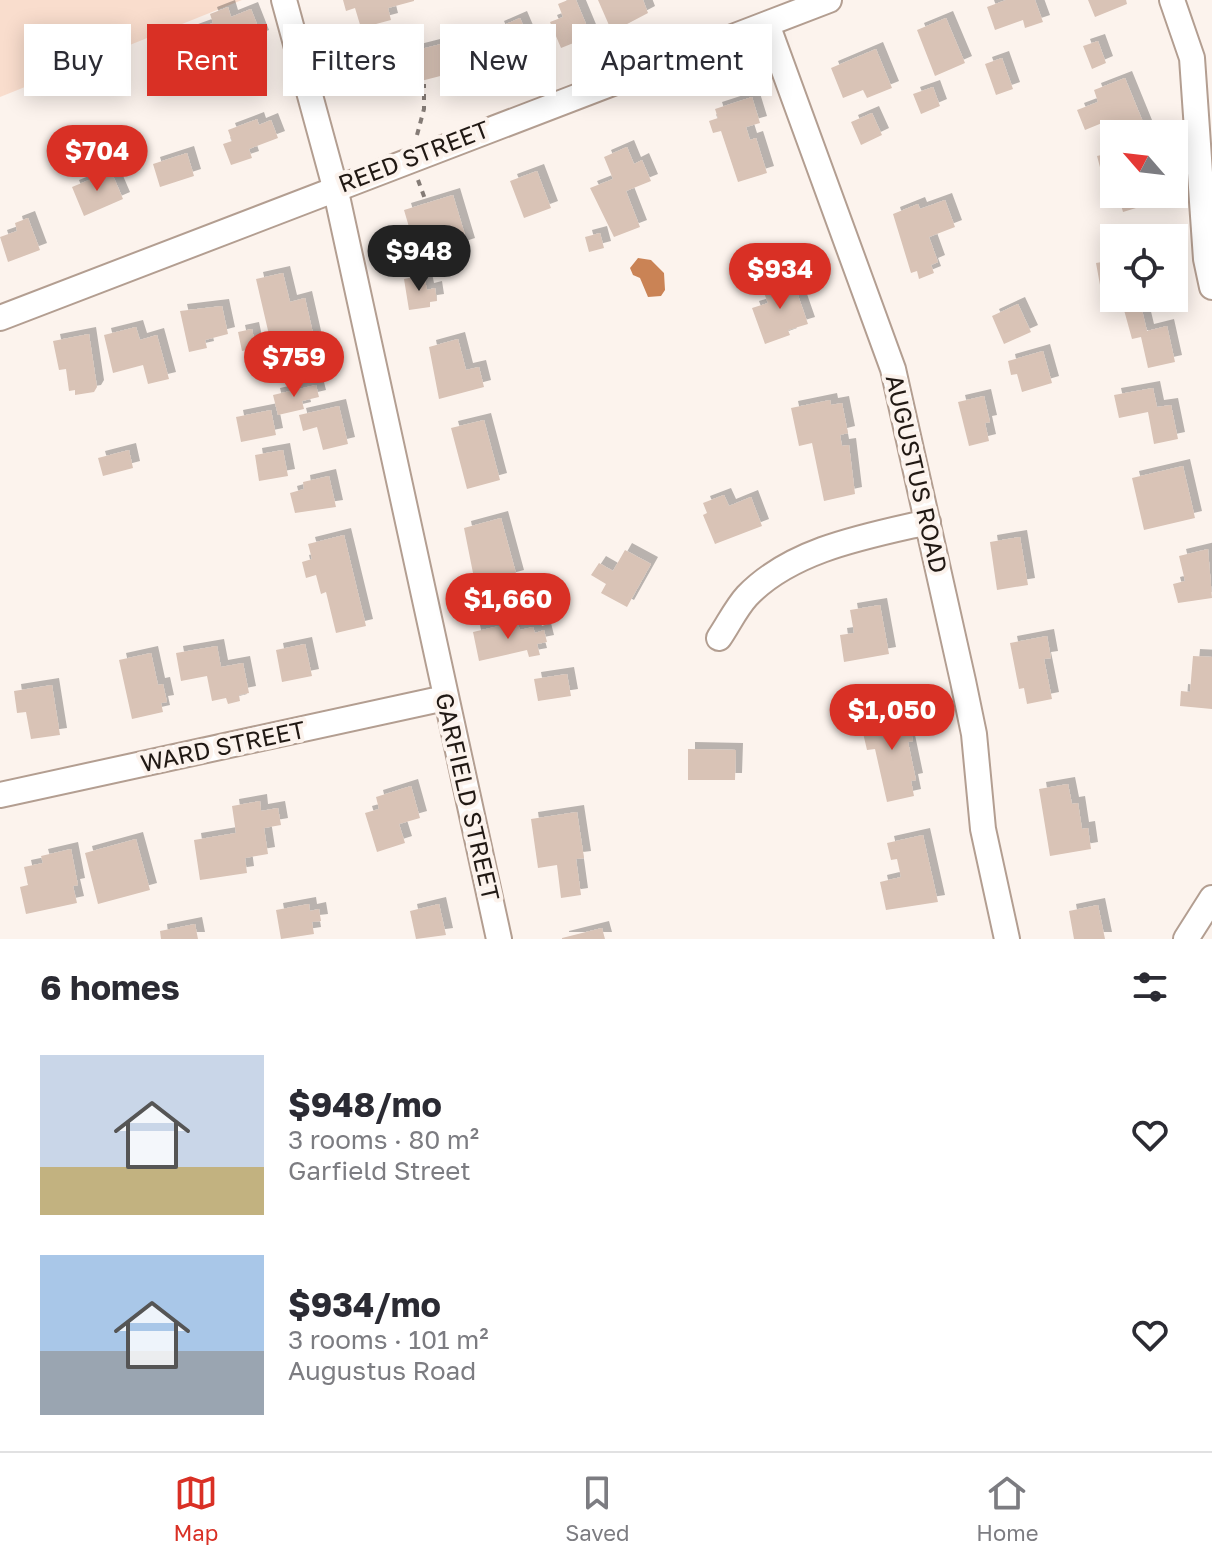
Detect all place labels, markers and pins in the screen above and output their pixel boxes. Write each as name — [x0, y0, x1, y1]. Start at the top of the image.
pin: $704 — [50, 125, 144, 193]
pin: $948 — [372, 225, 466, 293]
pin: $934 — [733, 243, 827, 311]
pin: $759 — [247, 331, 341, 399]
pin: $1,660 — [443, 573, 573, 641]
pin: $1,050 — [827, 684, 957, 752]

